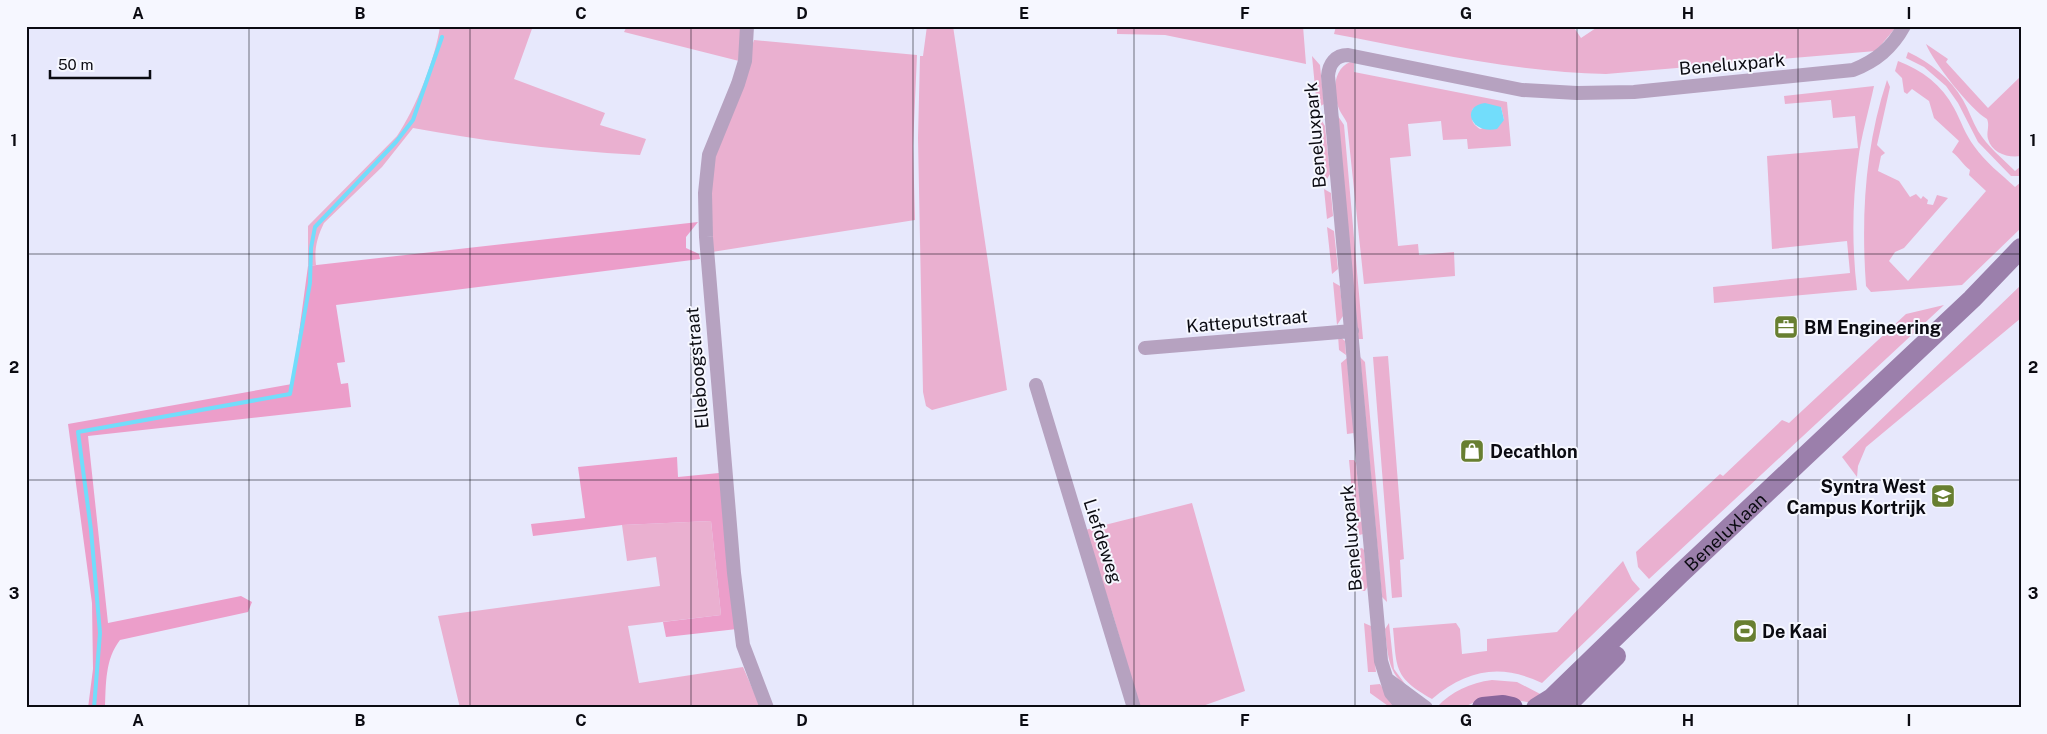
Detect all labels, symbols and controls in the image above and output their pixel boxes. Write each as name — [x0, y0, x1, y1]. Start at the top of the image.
text: A — [132, 4, 144, 23]
text: B — [355, 4, 366, 23]
text: C — [575, 4, 587, 23]
text: D — [796, 4, 808, 23]
text: E — [1019, 4, 1029, 23]
text: F — [1240, 4, 1250, 23]
text: G — [1460, 4, 1472, 23]
text: H — [1682, 4, 1694, 23]
text: I — [1907, 4, 1911, 23]
scale bar — [50, 48, 150, 80]
street label: Beneluxpark — [1678, 49, 1786, 79]
text: 50 m — [58, 56, 93, 73]
street label: Beneluxpark — [1300, 81, 1330, 189]
text: 1 — [11, 131, 17, 150]
text: 1 — [2030, 131, 2036, 150]
street label: Katteputstraat — [1185, 305, 1309, 337]
street label: Elleboogstraat — [681, 306, 713, 430]
office icon: BM Engineering — [1773, 314, 1799, 340]
place label: BM Engineering — [1804, 317, 1941, 338]
text: 2 — [9, 358, 19, 377]
text: 2 — [2028, 358, 2038, 377]
shop icon: Decathlon — [1459, 438, 1485, 464]
place label: Decathlon — [1490, 441, 1578, 462]
place label: Syntra West Campus Kortrijk — [1787, 476, 1927, 518]
school or university icon: Syntra West Campus Kortrijk — [1930, 483, 1956, 509]
street label: Beneluxpark — [1336, 484, 1366, 592]
street label: Beneluxlaan — [1680, 488, 1770, 575]
street label: Liefdeweg — [1079, 496, 1127, 586]
text: 3 — [9, 584, 19, 603]
text: 3 — [2028, 584, 2038, 603]
sports icon: De Kaai — [1732, 618, 1758, 644]
place label: De Kaai — [1762, 621, 1827, 642]
text: A — [132, 711, 144, 730]
text: B — [355, 711, 366, 730]
text: C — [575, 711, 587, 730]
text: D — [796, 711, 808, 730]
text: E — [1019, 711, 1029, 730]
text: F — [1240, 711, 1250, 730]
text: G — [1460, 711, 1472, 730]
text: H — [1682, 711, 1694, 730]
text: I — [1907, 711, 1911, 730]

